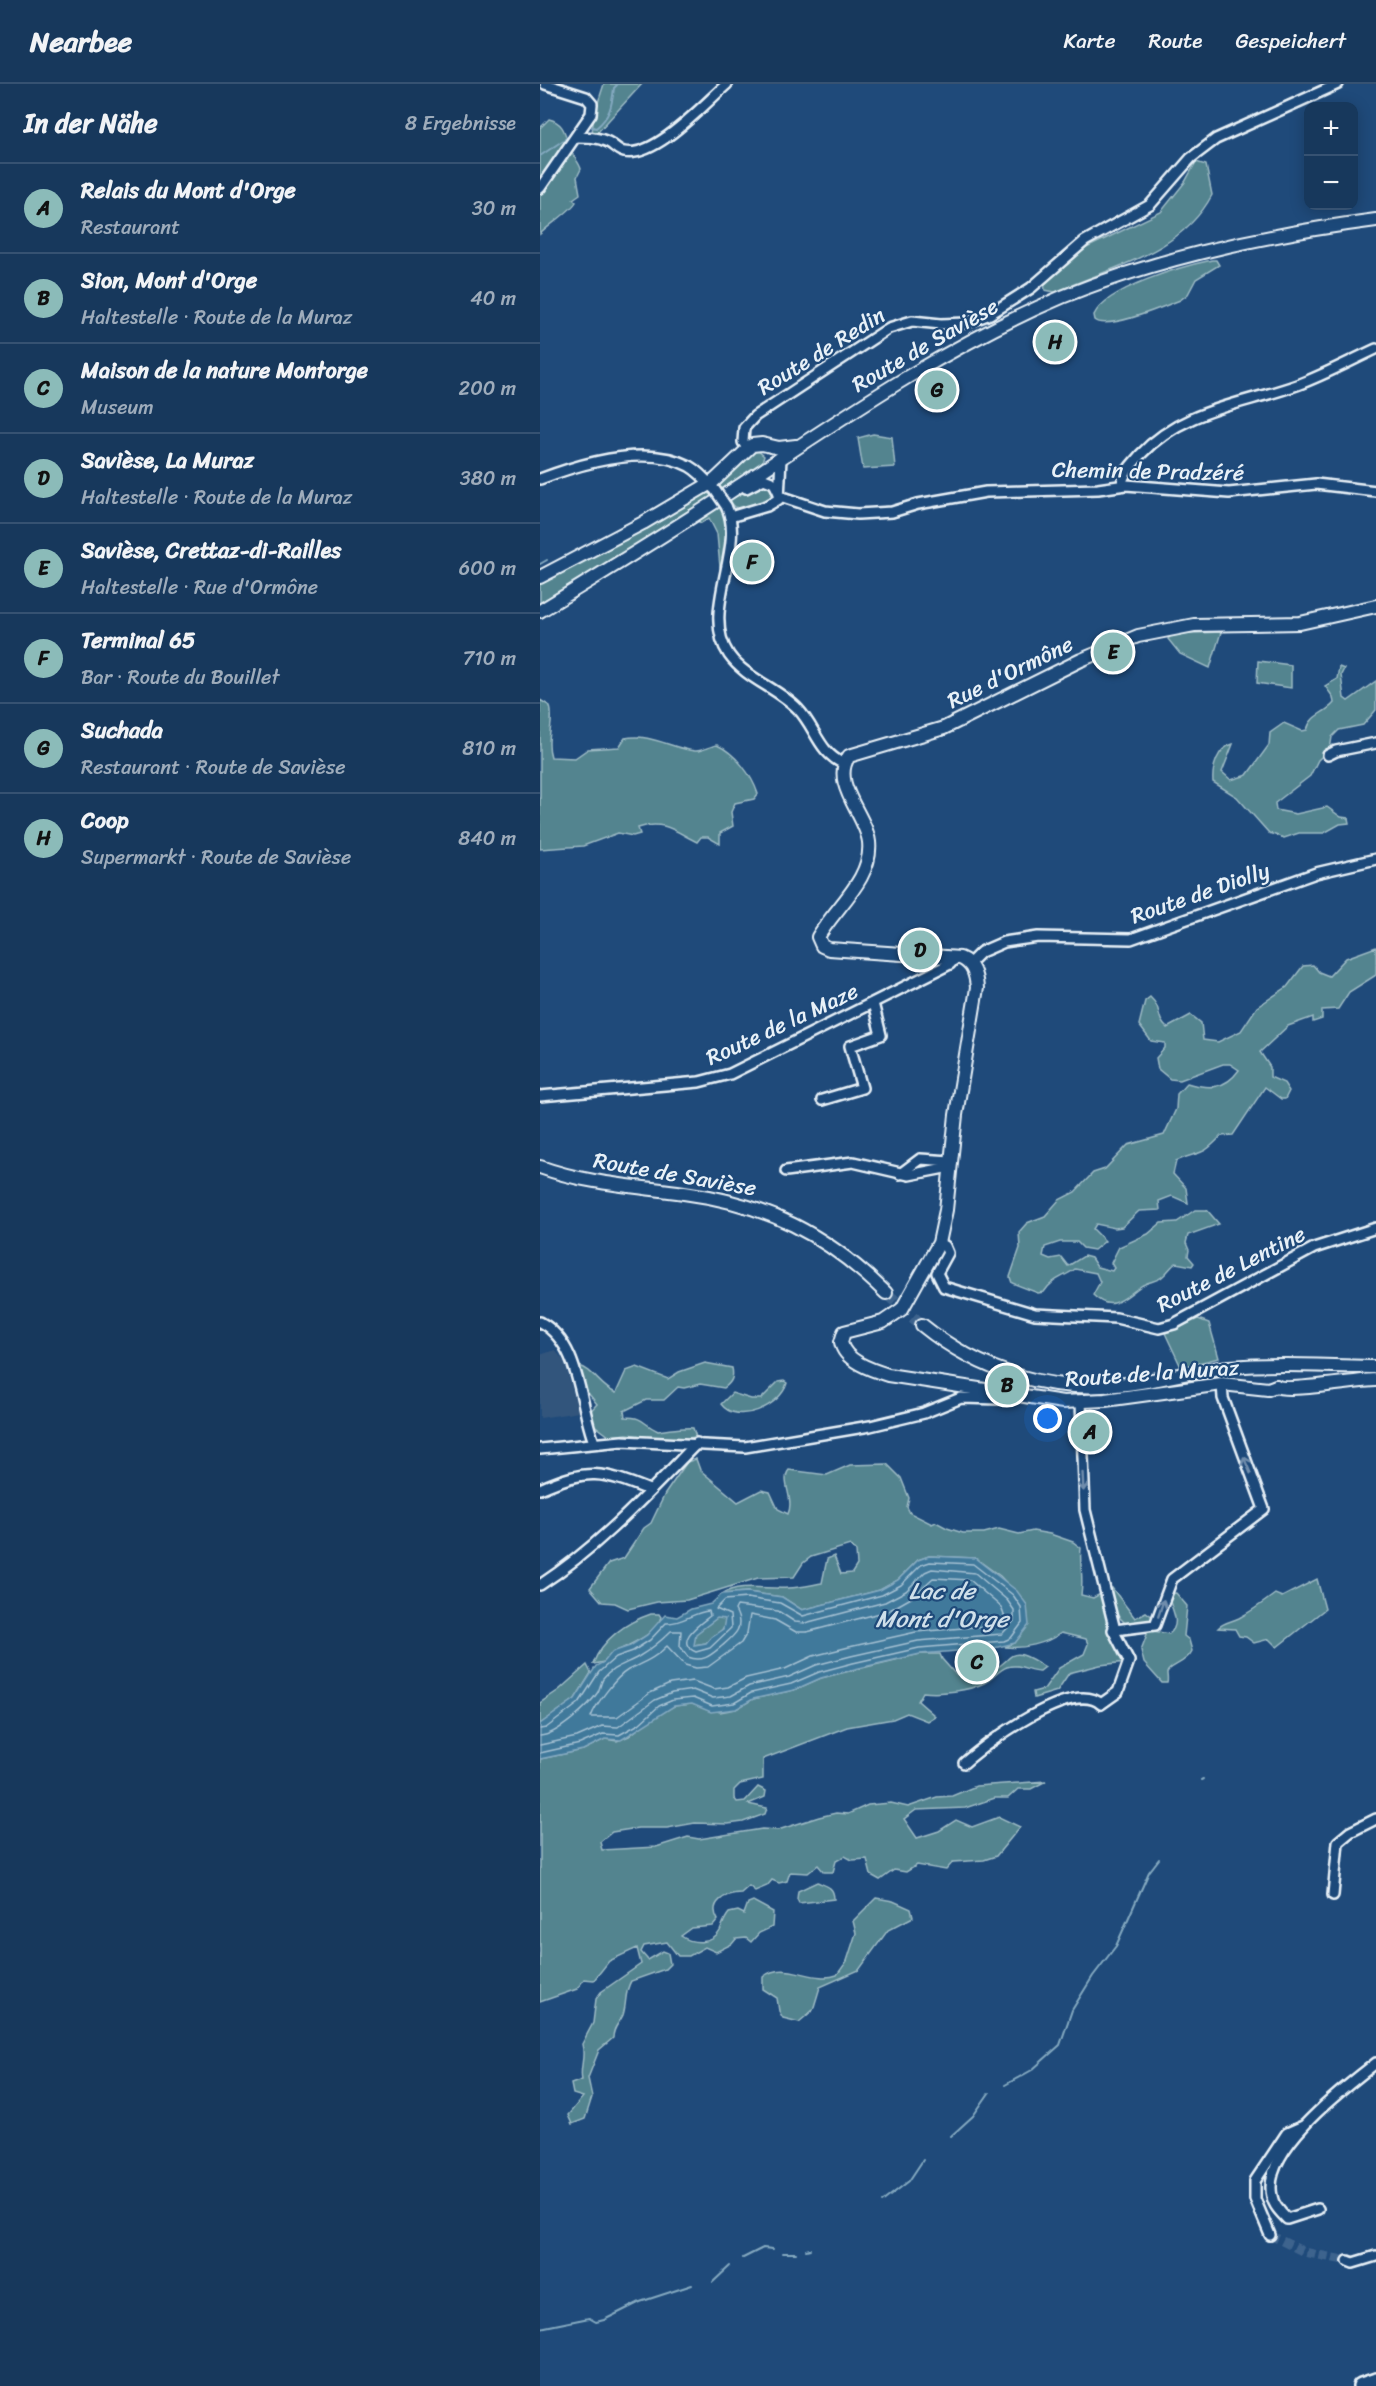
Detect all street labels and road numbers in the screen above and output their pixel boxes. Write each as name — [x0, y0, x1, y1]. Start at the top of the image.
street label: Route de Savièse — [844, 287, 1006, 403]
street label: Route de Redin — [749, 296, 893, 406]
street label: Chemin de Pradzéré — [1052, 450, 1244, 492]
street label: Rue d'Ormône — [940, 625, 1080, 719]
street label: Route de Diolly — [1125, 851, 1275, 935]
street label: Route de la Maze — [699, 972, 865, 1076]
street label: Route de Savièse — [590, 1140, 760, 1208]
street label: Route de Lentine — [1149, 1215, 1313, 1323]
street label: Route de la Muraz — [1064, 1347, 1241, 1399]

